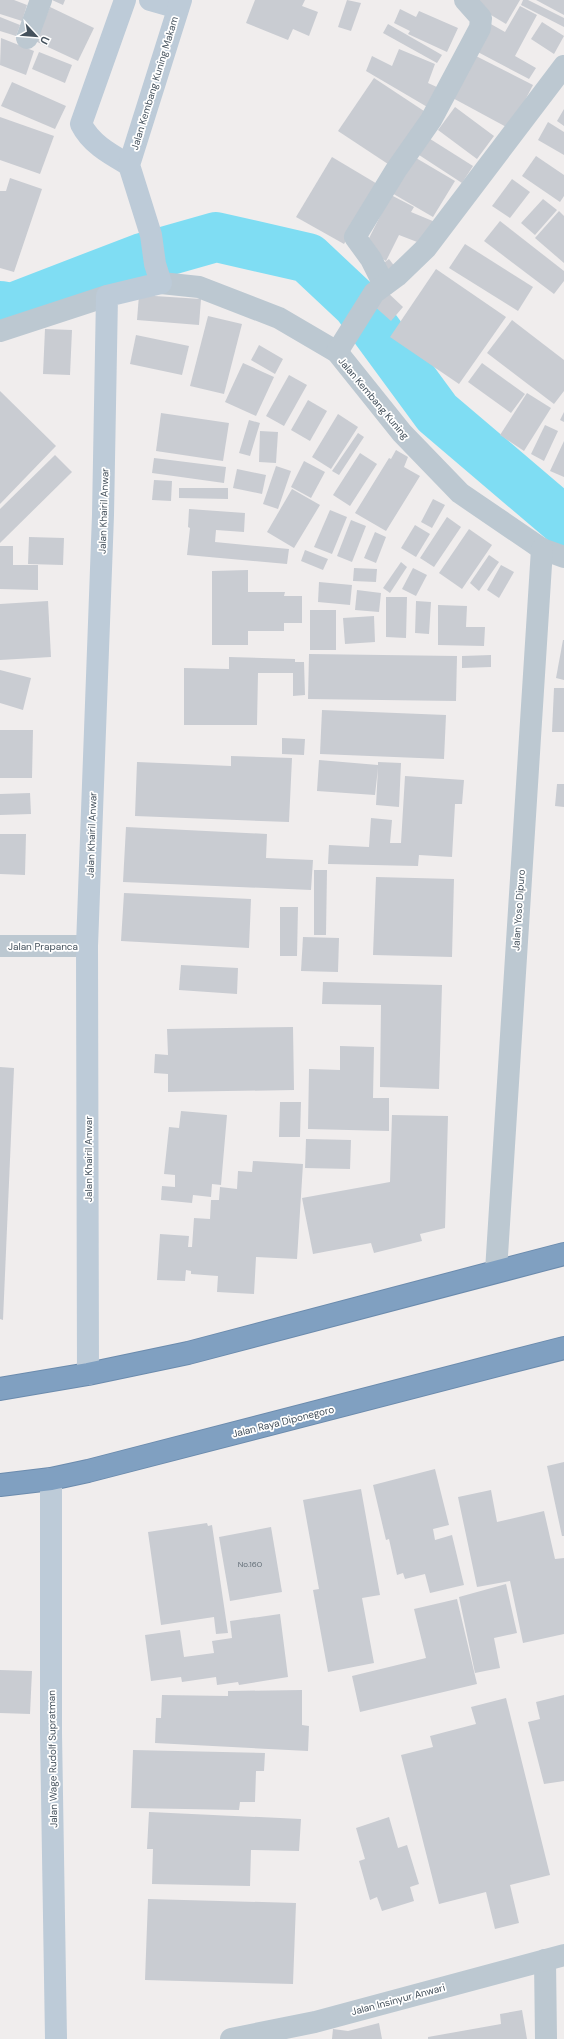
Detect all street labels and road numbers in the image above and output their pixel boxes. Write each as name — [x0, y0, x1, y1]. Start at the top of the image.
street label: Jalan Kembang Kuning Makam — [128, 15, 181, 152]
street label: Jalan Kembang Kuning — [335, 355, 412, 442]
street label: Jalan Khairil Anwar — [96, 468, 112, 554]
street label: Jalan Khairil Anwar — [84, 792, 100, 878]
street label: Jalan Yoso Dipuro — [509, 869, 528, 951]
street label: Jalan Prapanca — [8, 940, 78, 953]
street label: Jalan Khairil Anwar — [82, 1116, 95, 1202]
street label: Jalan Raya Diponegoro — [231, 1403, 335, 1440]
street label: Jalan Wage Rudolf Supratman — [45, 1690, 60, 1828]
street label: Jalan Insinyur Anwari — [350, 1981, 446, 2018]

